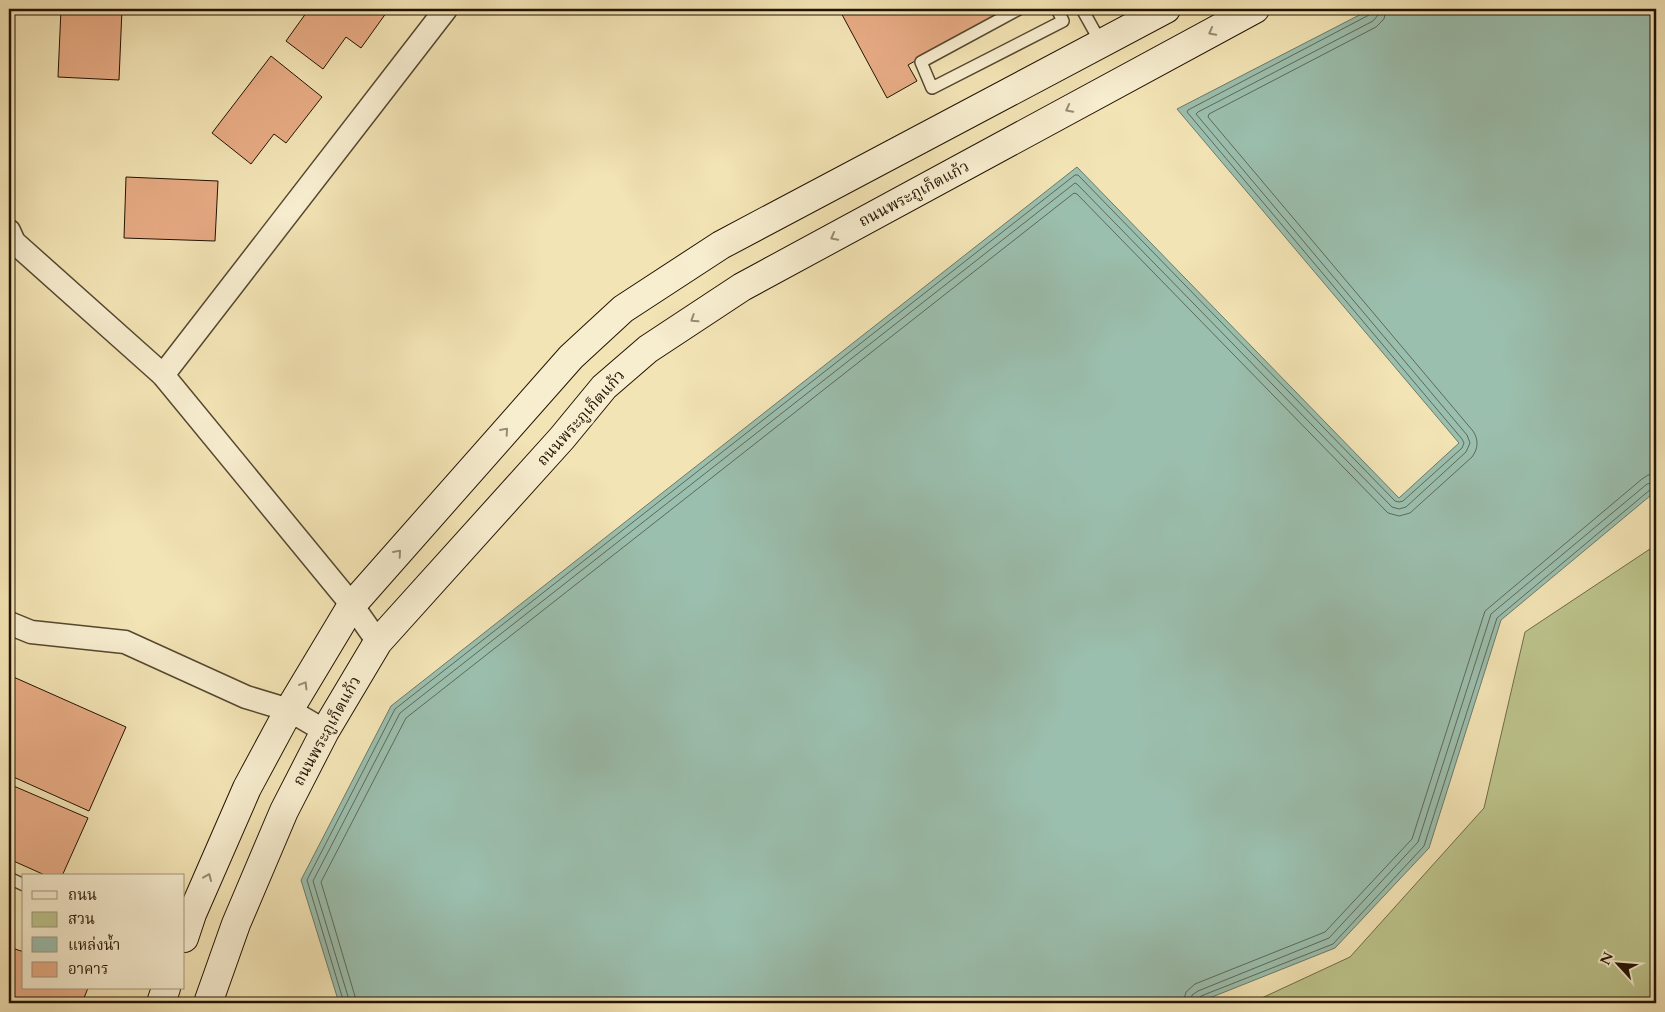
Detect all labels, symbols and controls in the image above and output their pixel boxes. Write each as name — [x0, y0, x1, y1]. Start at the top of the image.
one-way arrow — [1208, 26, 1217, 36]
one-way arrow — [1065, 103, 1074, 113]
street label: ถนนพระภูเก็ตแก้ว — [855, 156, 973, 232]
one-way arrow — [830, 231, 839, 241]
one-way arrow — [690, 312, 699, 322]
street label: ถนนพระภูเก็ตแก้ว — [532, 365, 630, 471]
one-way arrow — [499, 428, 508, 437]
one-way arrow — [392, 549, 401, 558]
street label: ถนนพระภูเก็ตแก้ว — [288, 672, 366, 790]
one-way arrow — [297, 681, 307, 690]
one-way arrow — [202, 873, 213, 882]
legend — [22, 874, 185, 990]
text: ถนน — [68, 885, 97, 905]
text: สวน — [68, 909, 95, 929]
text: แหล่งน้ำ — [68, 934, 120, 955]
north arrow — [1592, 940, 1642, 990]
text: N — [1596, 949, 1618, 968]
text: อาคาร — [68, 959, 108, 979]

